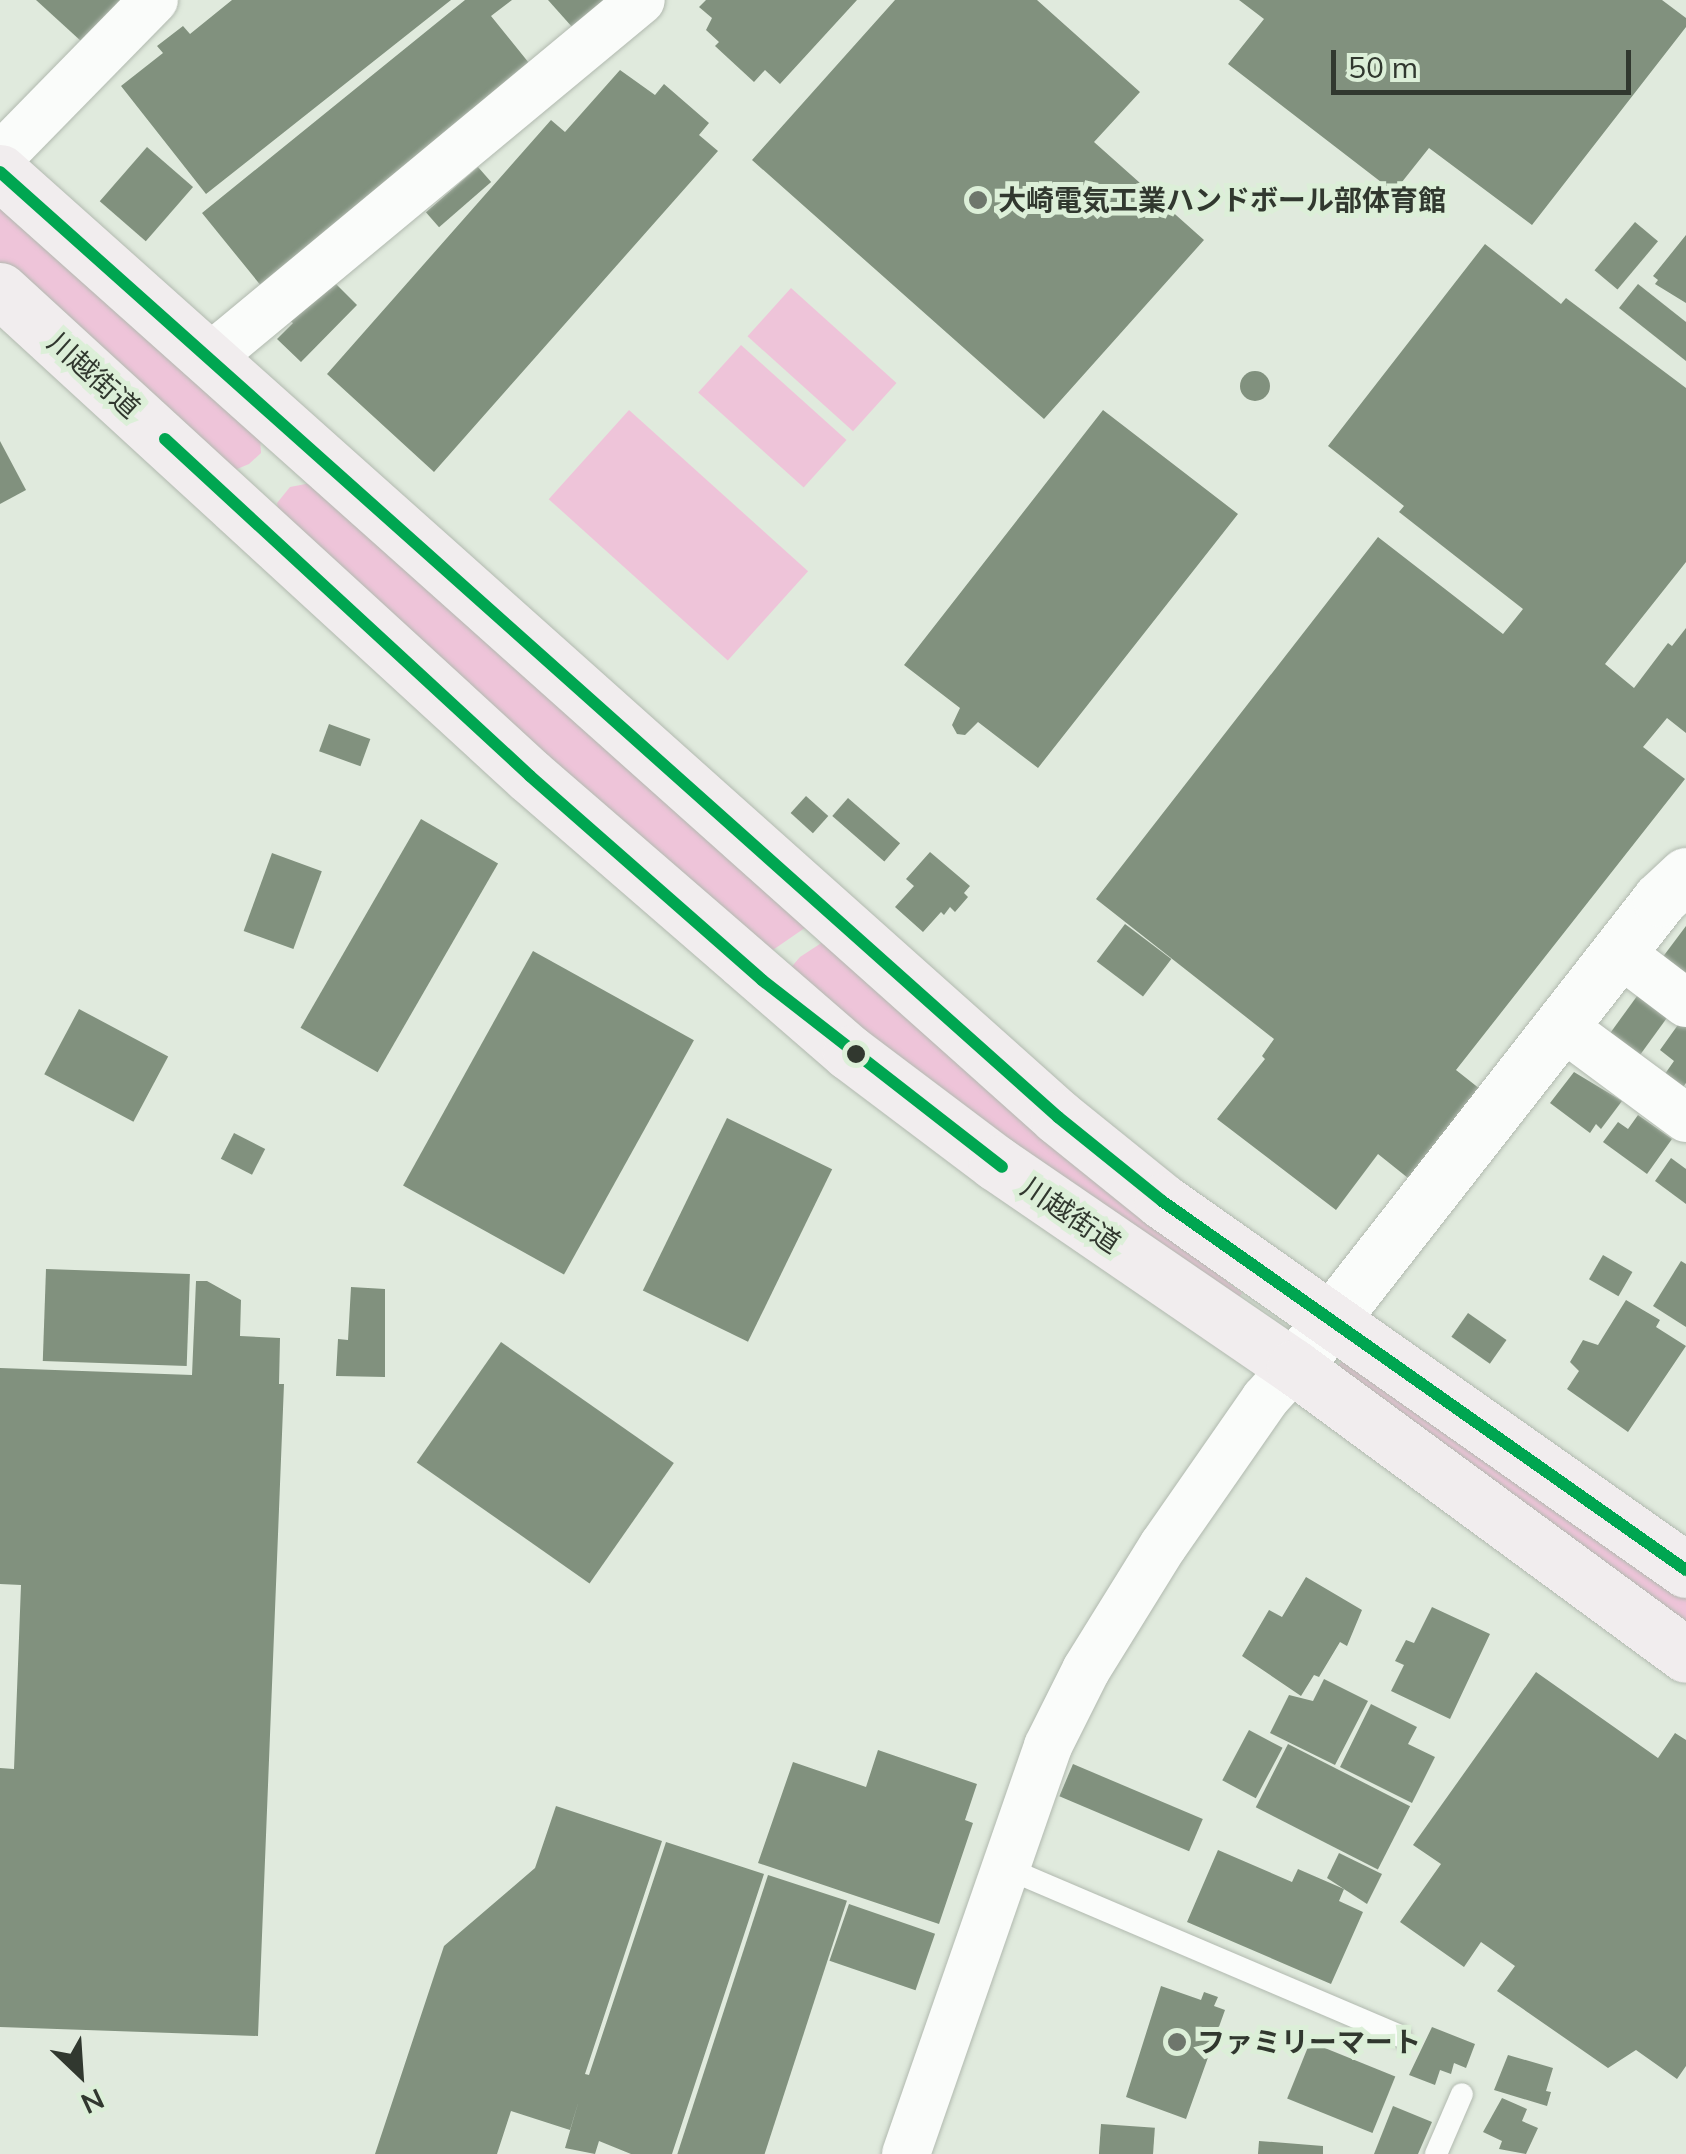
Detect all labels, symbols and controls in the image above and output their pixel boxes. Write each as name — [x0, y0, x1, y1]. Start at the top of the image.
scale bar — [1336, 30, 1636, 92]
text: 50 m — [1348, 48, 1418, 86]
place label: 大崎電気工業ハンドボール部体育館 — [998, 183, 1446, 217]
marker: 大崎電気工業ハンドボール部体育館 — [967, 189, 989, 211]
street label: 川越街道 — [41, 325, 147, 425]
unlabelled marker — [846, 1044, 866, 1064]
street label: 川越街道 — [1015, 1170, 1127, 1260]
north arrow — [30, 2024, 130, 2124]
place label: ファミリーマート — [1197, 2025, 1421, 2059]
marker: ファミリーマート — [1166, 2031, 1188, 2053]
text: N — [76, 2081, 110, 2122]

